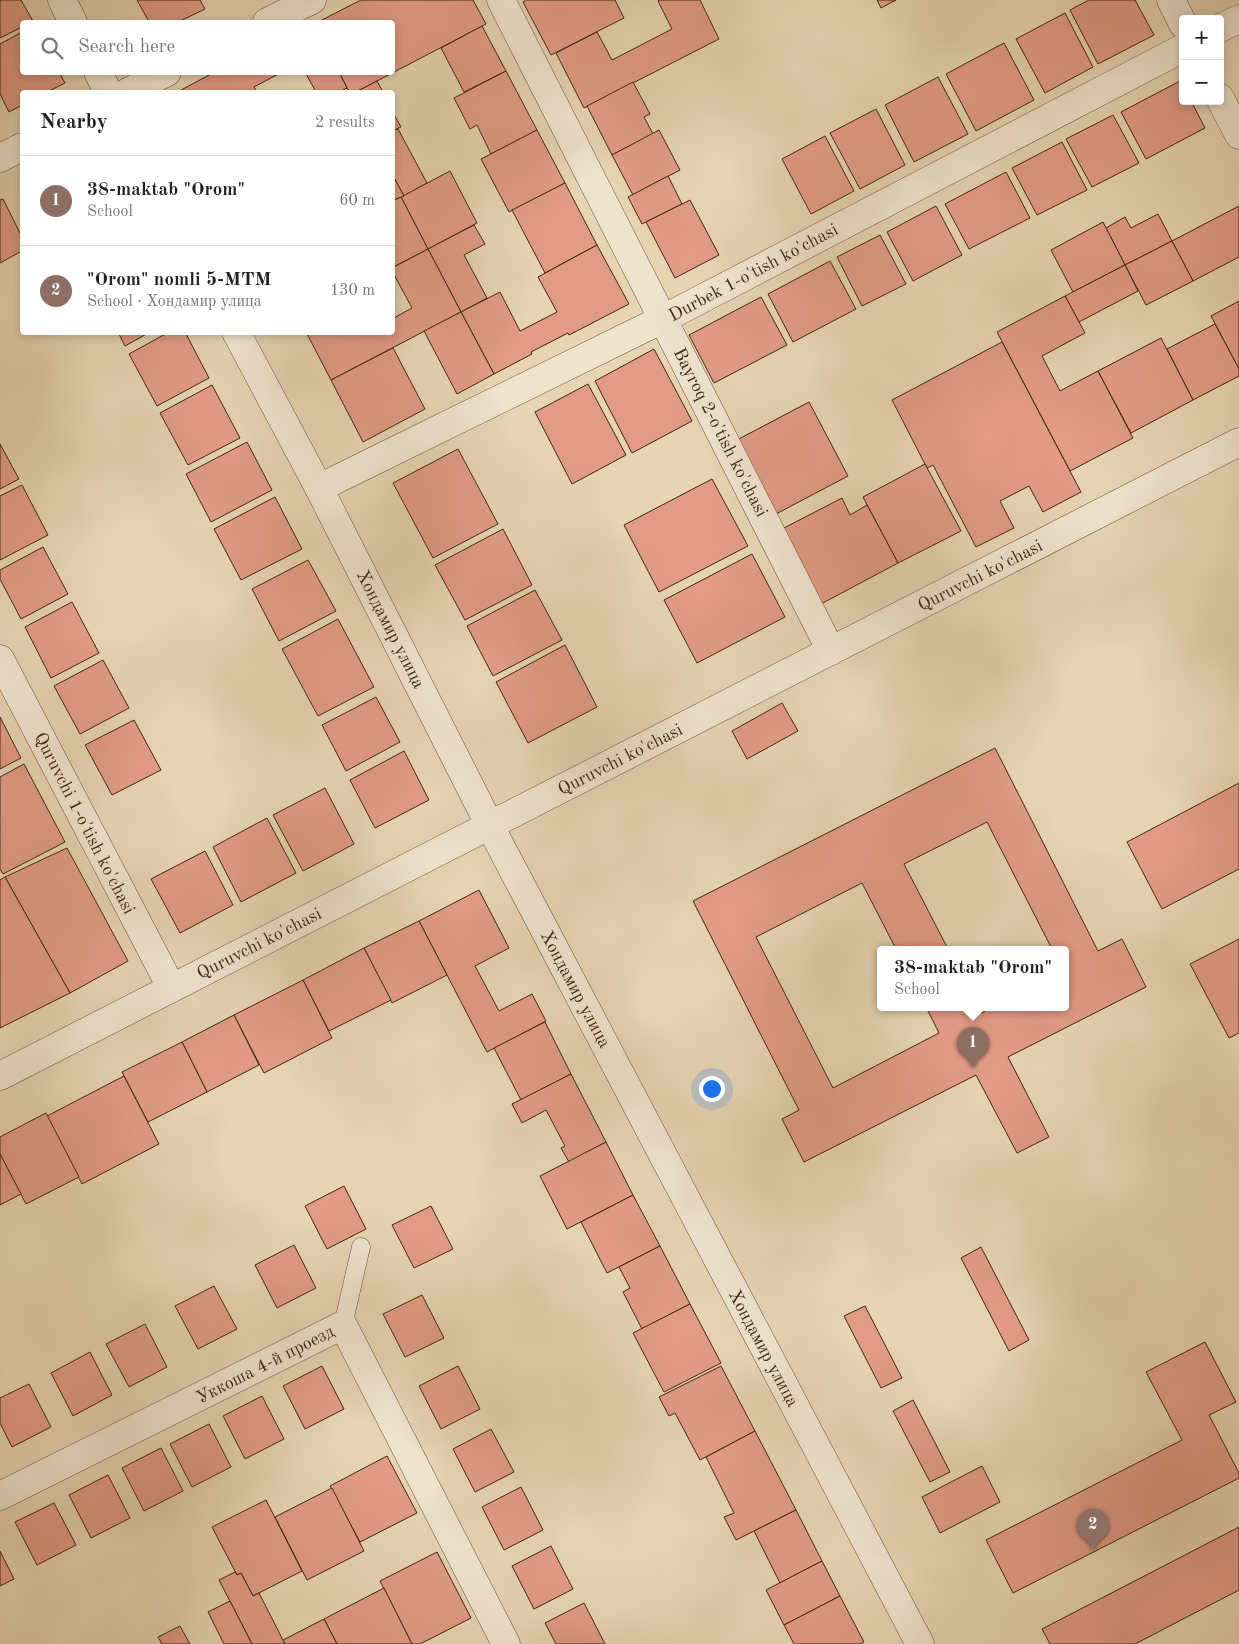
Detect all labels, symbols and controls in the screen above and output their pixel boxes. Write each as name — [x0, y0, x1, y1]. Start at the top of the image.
map controls — [1179, 15, 1224, 105]
button: + — [1179, 15, 1224, 60]
search box — [20, 20, 395, 75]
icon: search — [38, 34, 66, 62]
text: Search here — [78, 38, 175, 57]
button: − — [1179, 60, 1224, 105]
text: Nearby — [40, 112, 108, 133]
text: 2 results — [315, 115, 375, 131]
text: 38-maktab "Orom" — [87, 181, 245, 200]
text: 1 — [51, 193, 61, 209]
text: 60 m — [339, 193, 375, 209]
text: School — [87, 204, 133, 220]
street label: Durbek 1-o'tish ko'chasi — [666, 221, 841, 325]
text: "Orom" nomli 5-MTM — [87, 271, 271, 290]
text: 2 — [51, 283, 61, 299]
text: 130 m — [330, 283, 375, 299]
text: School · Хондамир улица — [87, 294, 262, 310]
street label: Bayroq 2-o'tish ko'chasi — [670, 345, 771, 520]
street label: Quruvchi ko'chasi — [915, 537, 1046, 615]
street label: Хондамир улица — [353, 567, 428, 692]
street label: Quruvchi ko'chasi — [555, 721, 686, 799]
street label: Quruvchi 1-o'tish ko'chasi — [30, 730, 138, 917]
street label: Quruvchi ko'chasi — [194, 905, 325, 983]
street label: Хондамир улица — [537, 928, 614, 1051]
popup — [877, 946, 1069, 1011]
text: 38-maktab "Orom" — [894, 959, 1052, 978]
text: School — [894, 982, 940, 998]
pin: 1 — [957, 1027, 989, 1068]
your location — [699, 1076, 725, 1102]
street label: Хондамир улица — [725, 1287, 802, 1410]
street label: Уккоша 4-й проезд — [194, 1322, 337, 1407]
pin: 2 — [1077, 1509, 1109, 1550]

